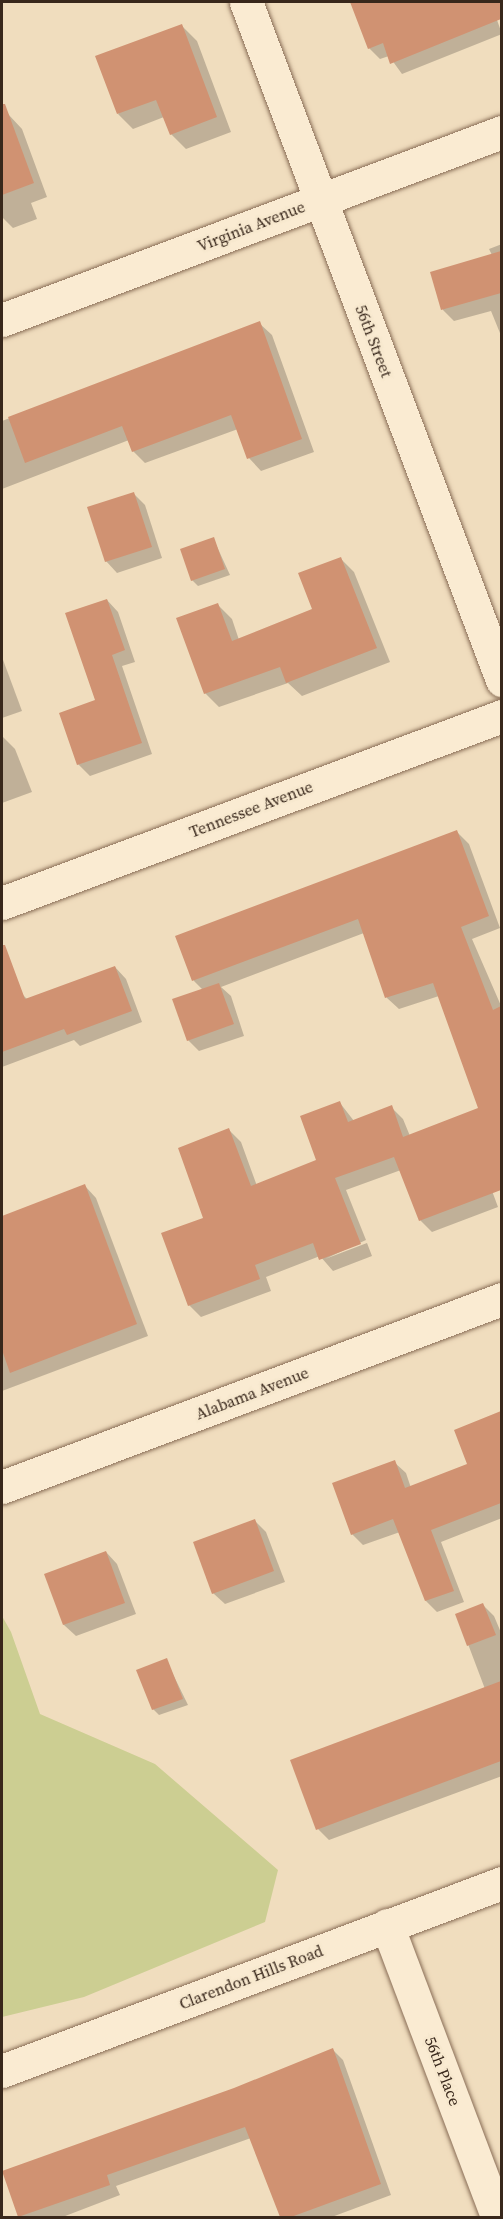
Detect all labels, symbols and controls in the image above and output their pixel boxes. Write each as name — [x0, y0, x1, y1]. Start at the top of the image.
street label: Virginia Avenue — [195, 197, 307, 255]
street label: 56th Street — [351, 302, 397, 380]
street label: Tennessee Avenue — [187, 777, 315, 841]
street label: Alabama Avenue — [193, 1363, 311, 1423]
street label: Clarendon Hills Road — [176, 1941, 326, 2013]
street label: 56th Place — [421, 2034, 465, 2108]

